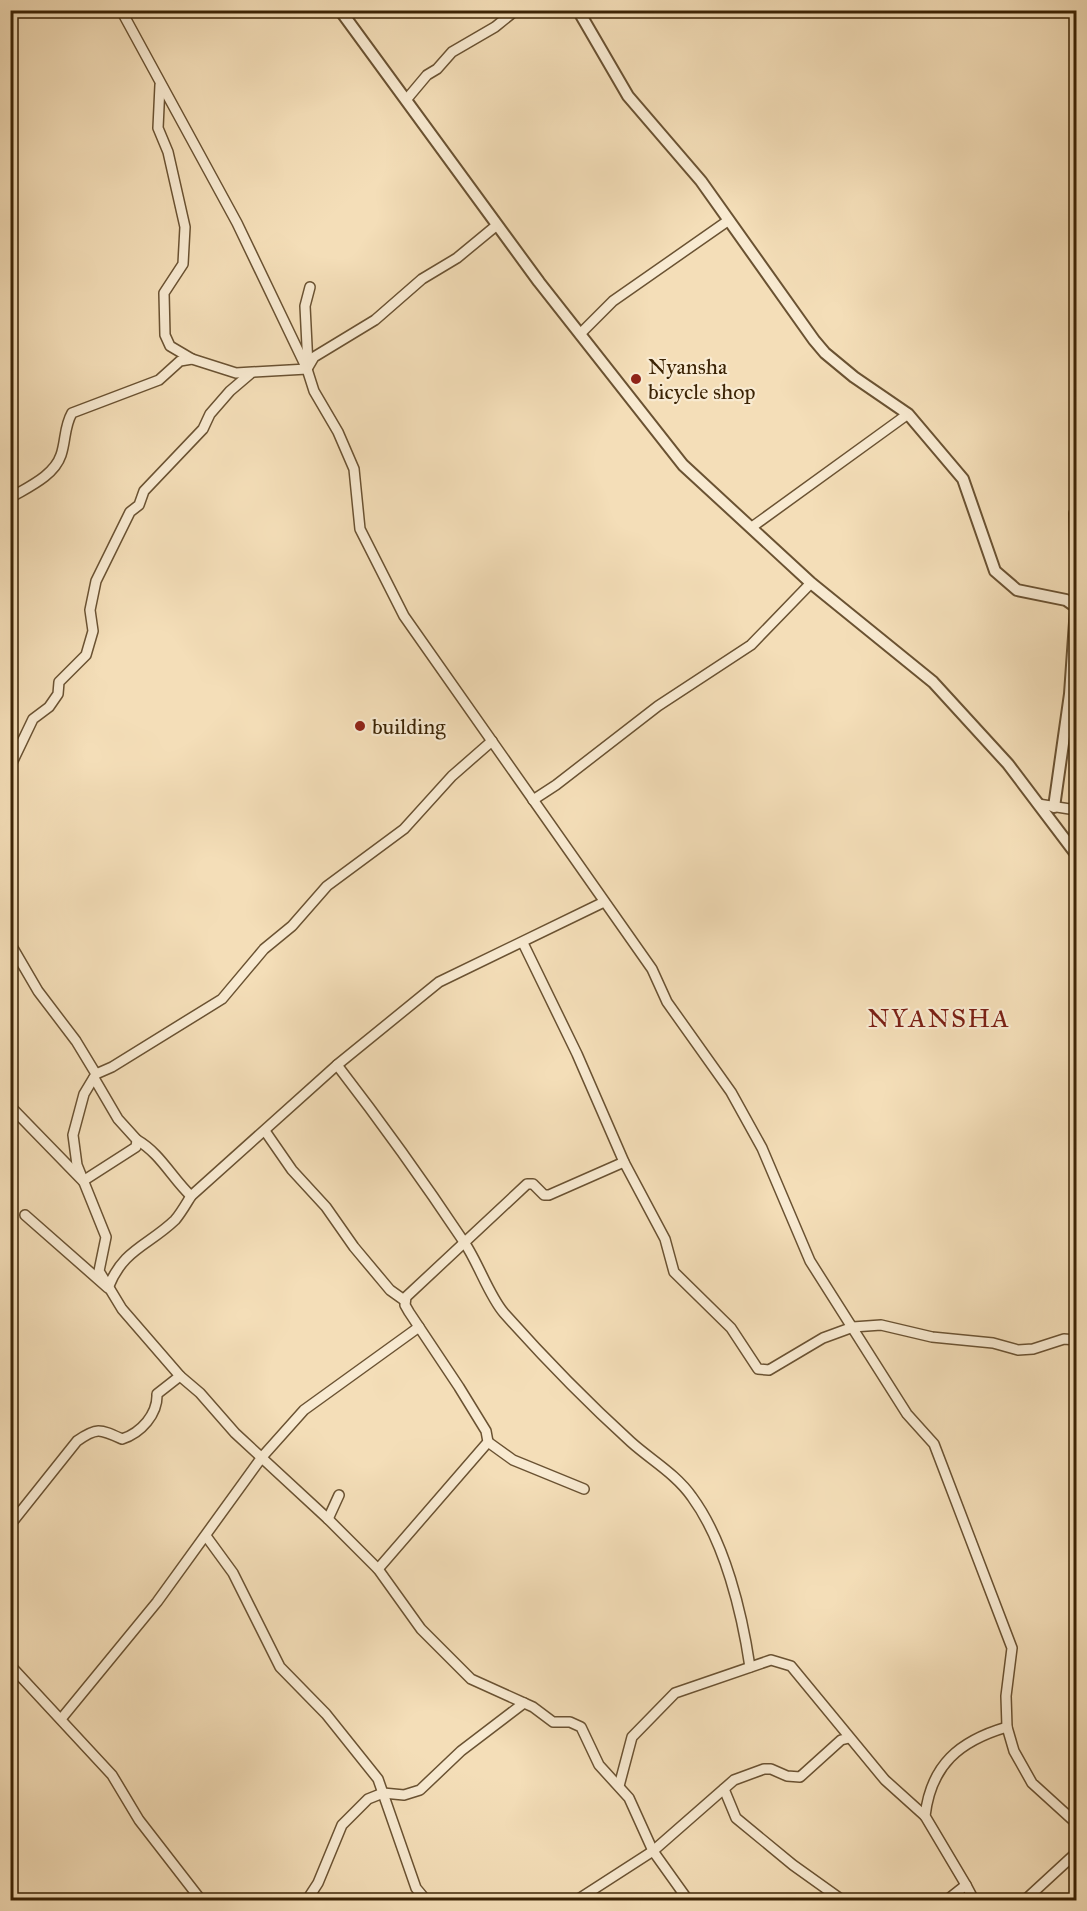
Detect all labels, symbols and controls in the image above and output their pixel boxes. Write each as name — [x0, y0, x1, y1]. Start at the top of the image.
place label: Nyansha bicycle shop — [648, 353, 756, 405]
marker: Nyansha bicycle shop — [629, 372, 643, 386]
place label: building — [372, 713, 446, 740]
marker: building — [353, 719, 367, 733]
district label: NYANSHA — [868, 1002, 1010, 1034]

